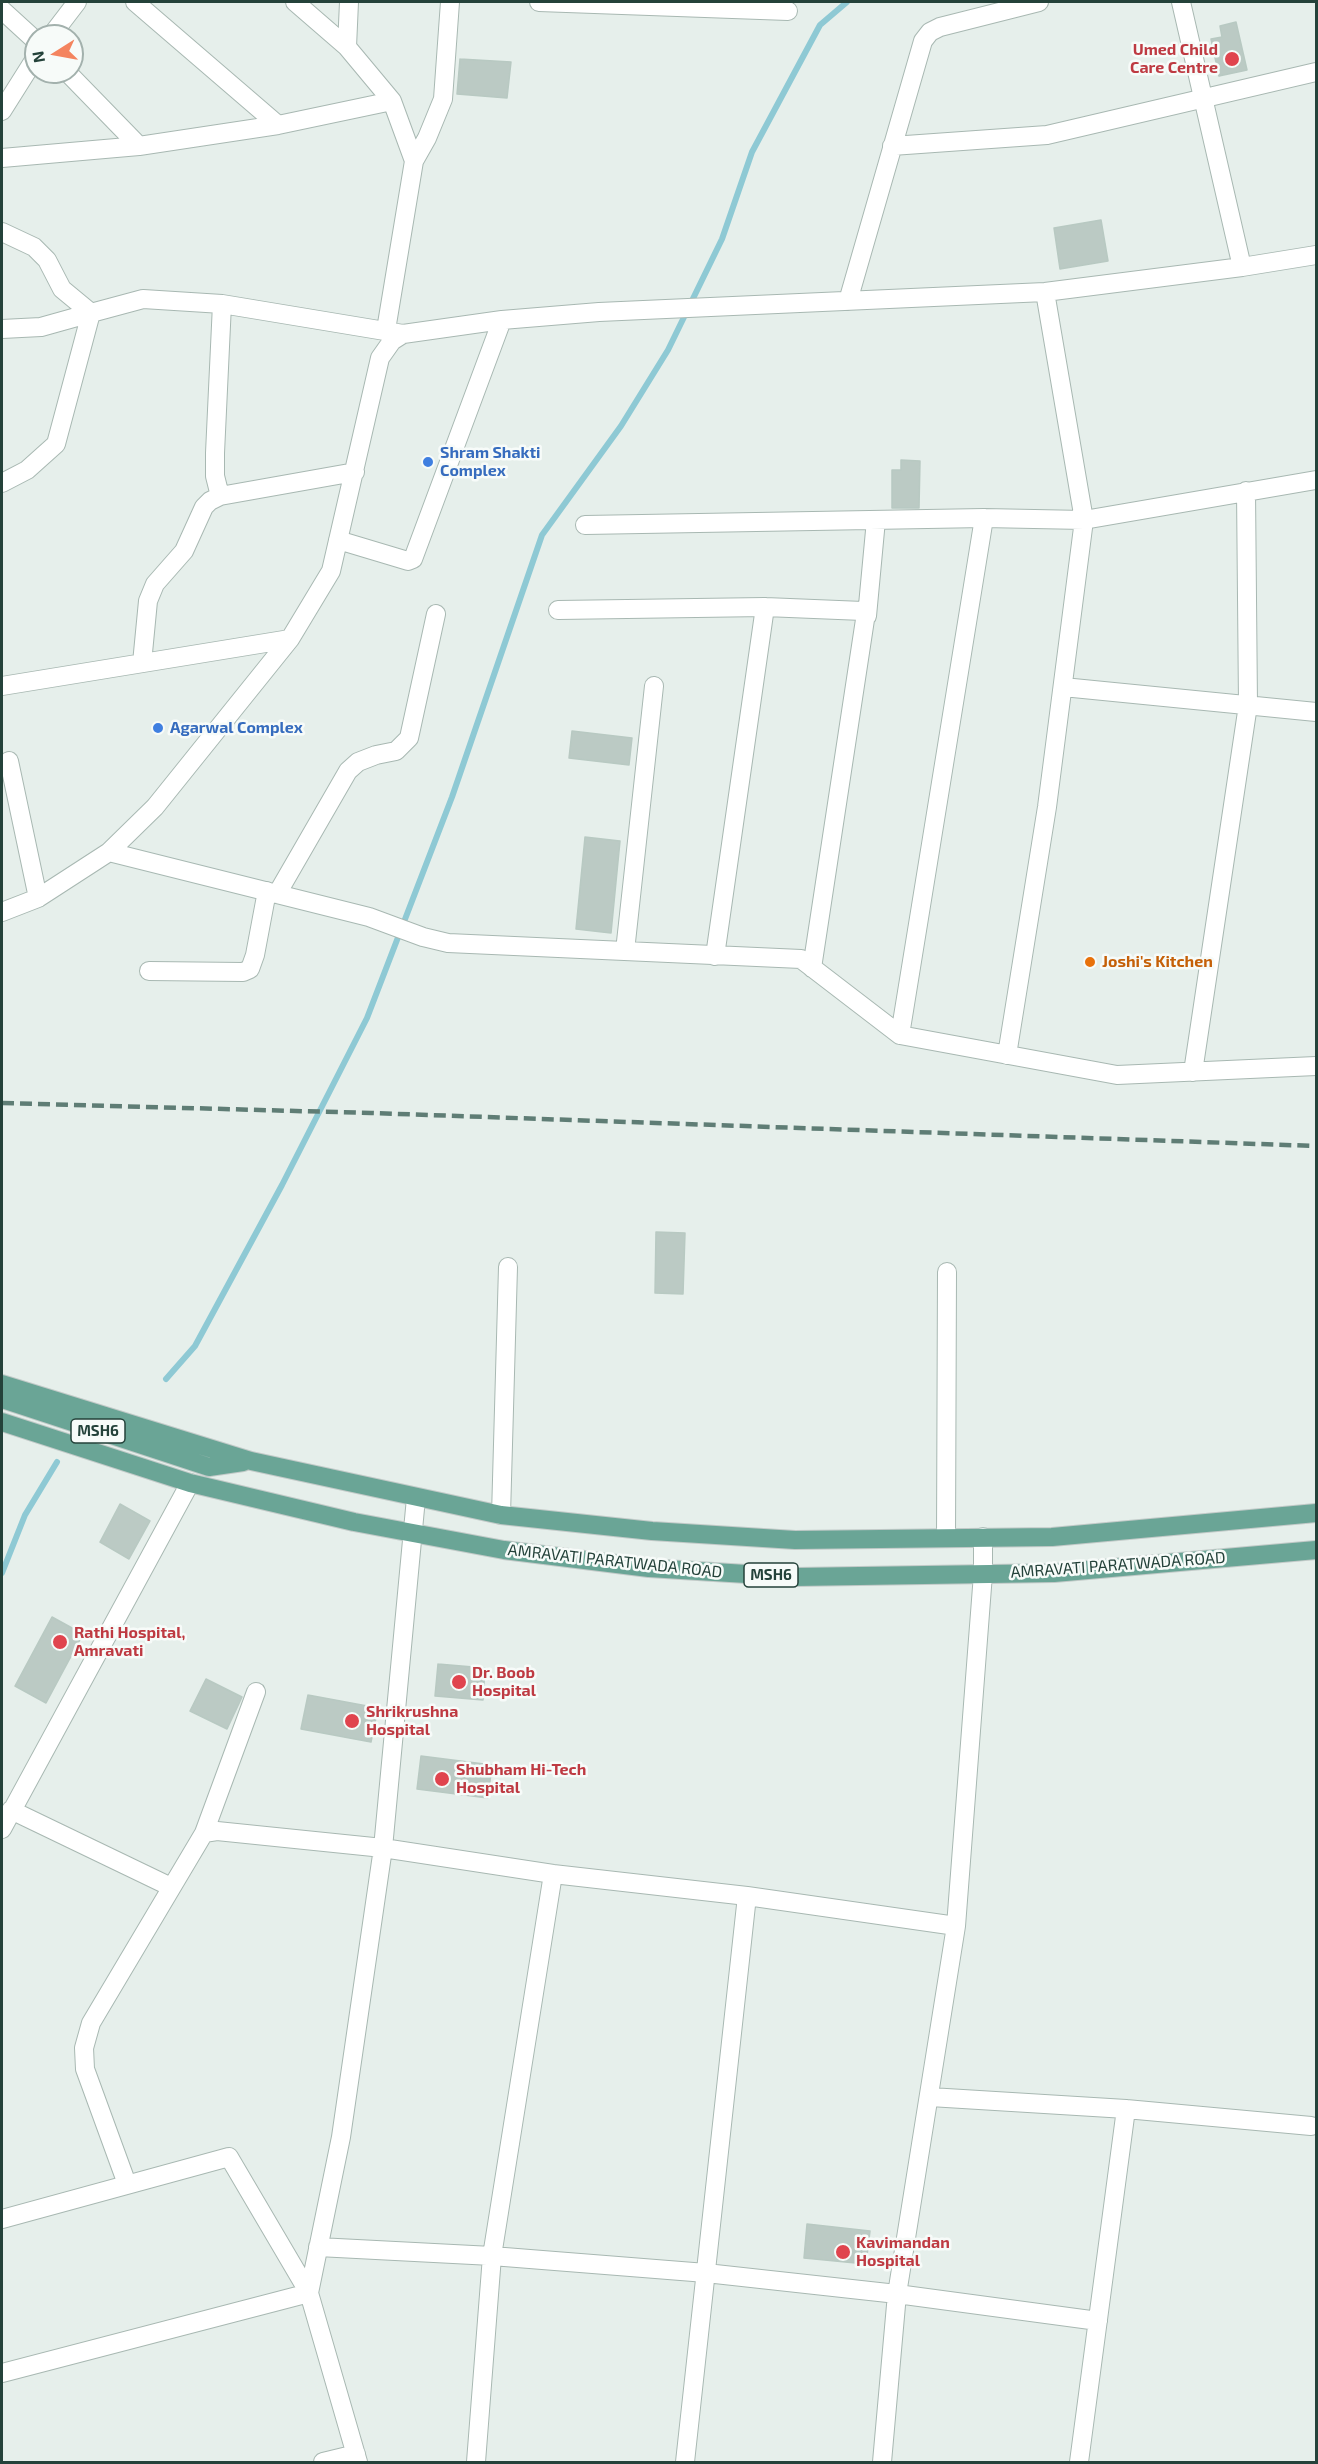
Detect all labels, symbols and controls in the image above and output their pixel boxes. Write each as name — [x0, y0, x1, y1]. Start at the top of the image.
north arrow — [24, 24, 84, 84]
place label: Umed Child Care Centre — [1130, 40, 1218, 78]
text: N — [27, 50, 48, 65]
marker: Umed Child Care Centre — [1223, 50, 1241, 68]
place label: Shram Shakti Complex — [440, 443, 540, 481]
marker: Shram Shakti Complex — [421, 455, 435, 469]
place label: Agarwal Complex — [170, 718, 303, 738]
marker: Agarwal Complex — [151, 721, 165, 735]
place label: Joshi's Kitchen — [1102, 952, 1213, 972]
marker: Joshi's Kitchen — [1083, 955, 1097, 969]
road number: MSH6 — [71, 1419, 125, 1443]
street label: AMRAVATI PARATWADA ROAD — [507, 1540, 723, 1582]
street label: AMRAVATI PARATWADA ROAD — [1010, 1548, 1226, 1582]
road number: MSH6 — [744, 1563, 798, 1587]
place label: Rathi Hospital, Amravati — [74, 1623, 185, 1661]
marker: Rathi Hospital, Amravati — [51, 1633, 69, 1651]
place label: Dr. Boob Hospital — [472, 1663, 536, 1701]
marker: Dr. Boob Hospital — [450, 1673, 468, 1691]
place label: Shrikrushna Hospital — [366, 1702, 458, 1740]
marker: Shrikrushna Hospital — [343, 1712, 361, 1730]
place label: Shubham Hi-Tech Hospital — [456, 1760, 586, 1798]
marker: Shubham Hi-Tech Hospital — [433, 1770, 451, 1788]
place label: Kavimandan Hospital — [856, 2233, 950, 2271]
marker: Kavimandan Hospital — [834, 2243, 852, 2261]

